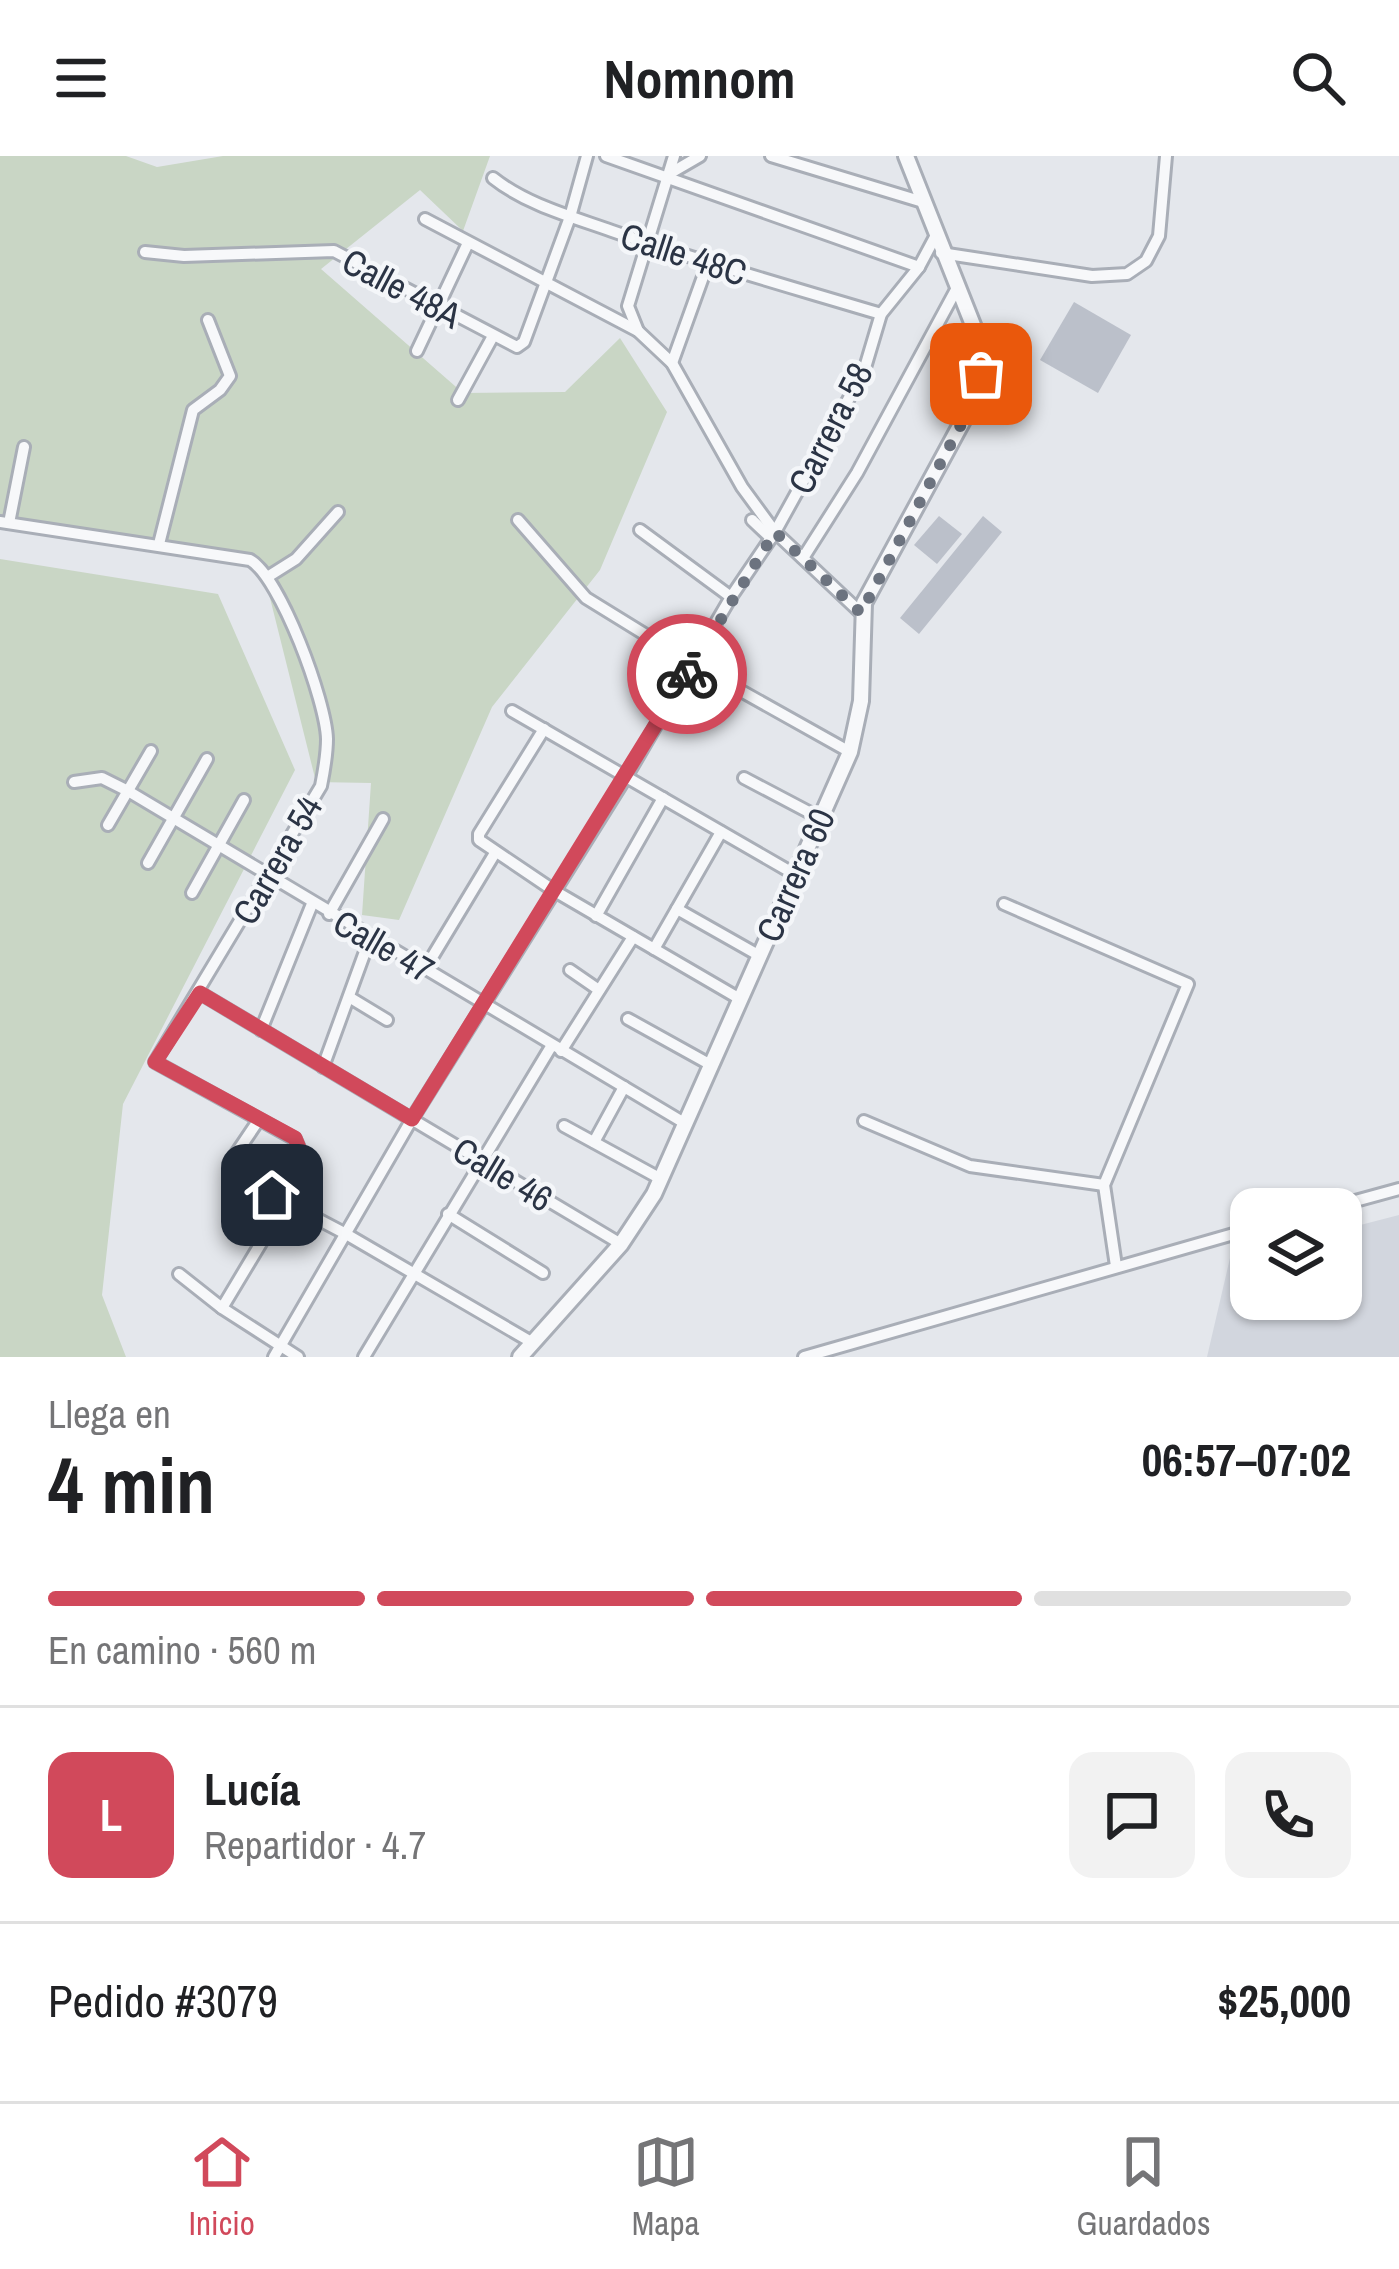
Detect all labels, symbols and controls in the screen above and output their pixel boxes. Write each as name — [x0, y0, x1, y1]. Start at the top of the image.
text: Nomnom — [604, 42, 795, 115]
icon: menu — [48, 45, 114, 111]
icon: search — [1285, 45, 1351, 111]
street label: Calle 48C — [615, 211, 753, 297]
street label: Calle 48A — [334, 237, 470, 339]
pin — [930, 323, 1032, 425]
icon: bag — [948, 341, 1014, 407]
street label: Carrera 58 — [777, 354, 883, 502]
courier — [627, 614, 747, 734]
icon: bike — [654, 641, 720, 707]
street label: Carrera 54 — [221, 787, 333, 933]
street label: Carrera 60 — [744, 801, 846, 949]
street label: Calle 47 — [325, 898, 443, 994]
street label: Calle 46 — [444, 1126, 562, 1222]
pin — [221, 1144, 323, 1246]
icon: home — [239, 1162, 305, 1228]
map controls — [1230, 1188, 1362, 1320]
button: layers — [1230, 1188, 1362, 1320]
text: Llega en — [48, 1388, 171, 1440]
text: 06:57–07:02 — [1142, 1429, 1351, 1490]
text: 4 min — [48, 1432, 215, 1537]
text: En camino · 560 m — [48, 1624, 316, 1676]
button: chat — [1069, 1752, 1195, 1878]
button: phone — [1225, 1752, 1351, 1878]
text: Lucía — [204, 1758, 300, 1819]
text: L — [100, 1784, 122, 1845]
text: Repartidor · 4.7 — [204, 1819, 426, 1871]
text: Pedido #3079 — [48, 1970, 278, 2031]
text: $25,000 — [1218, 1970, 1351, 2031]
tab: Inicio — [189, 2129, 255, 2245]
tab: Mapa — [632, 2129, 699, 2245]
tab: Guardados — [1077, 2129, 1210, 2245]

